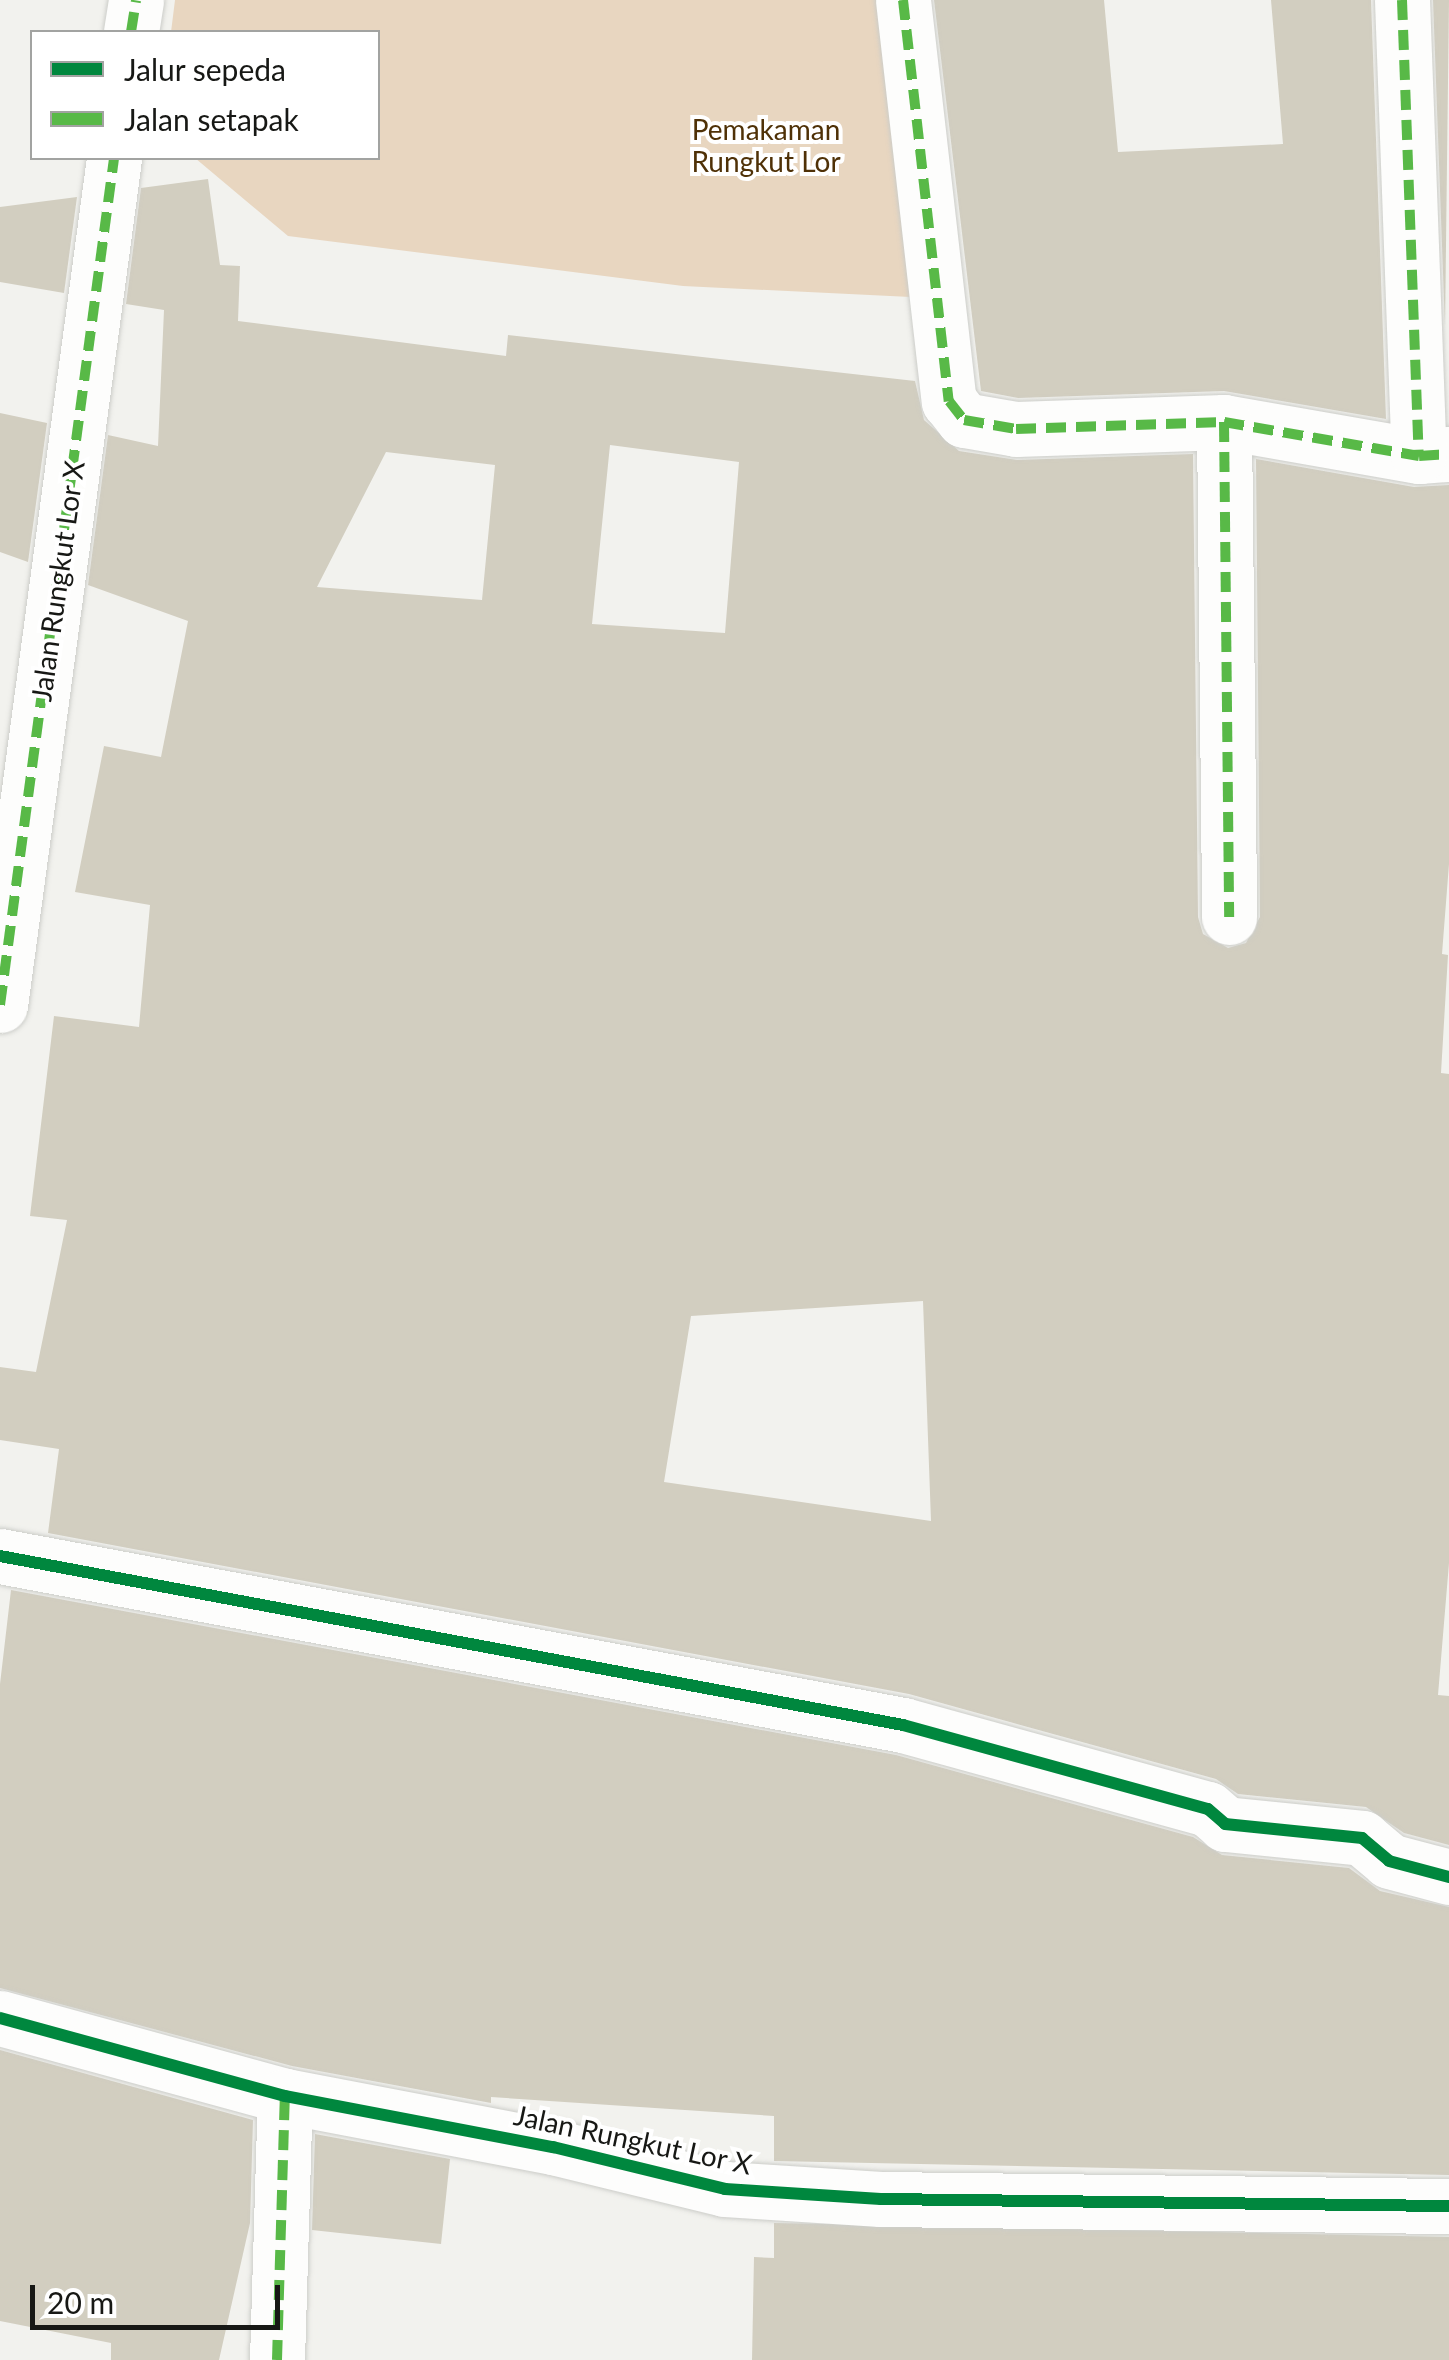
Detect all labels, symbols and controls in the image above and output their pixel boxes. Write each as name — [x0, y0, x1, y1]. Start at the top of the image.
legend — [30, 30, 380, 160]
text: Jalur sepeda — [124, 51, 286, 87]
text: Jalan setapak — [124, 101, 299, 137]
park label: Pemakaman Rungkut Lor — [691, 112, 841, 178]
street label: Jalan Rungkut Lor X — [23, 458, 91, 704]
street label: Jalan Rungkut Lor X — [511, 2097, 755, 2181]
scale bar — [35, 2265, 285, 2327]
text: 20 m — [47, 2284, 114, 2320]

